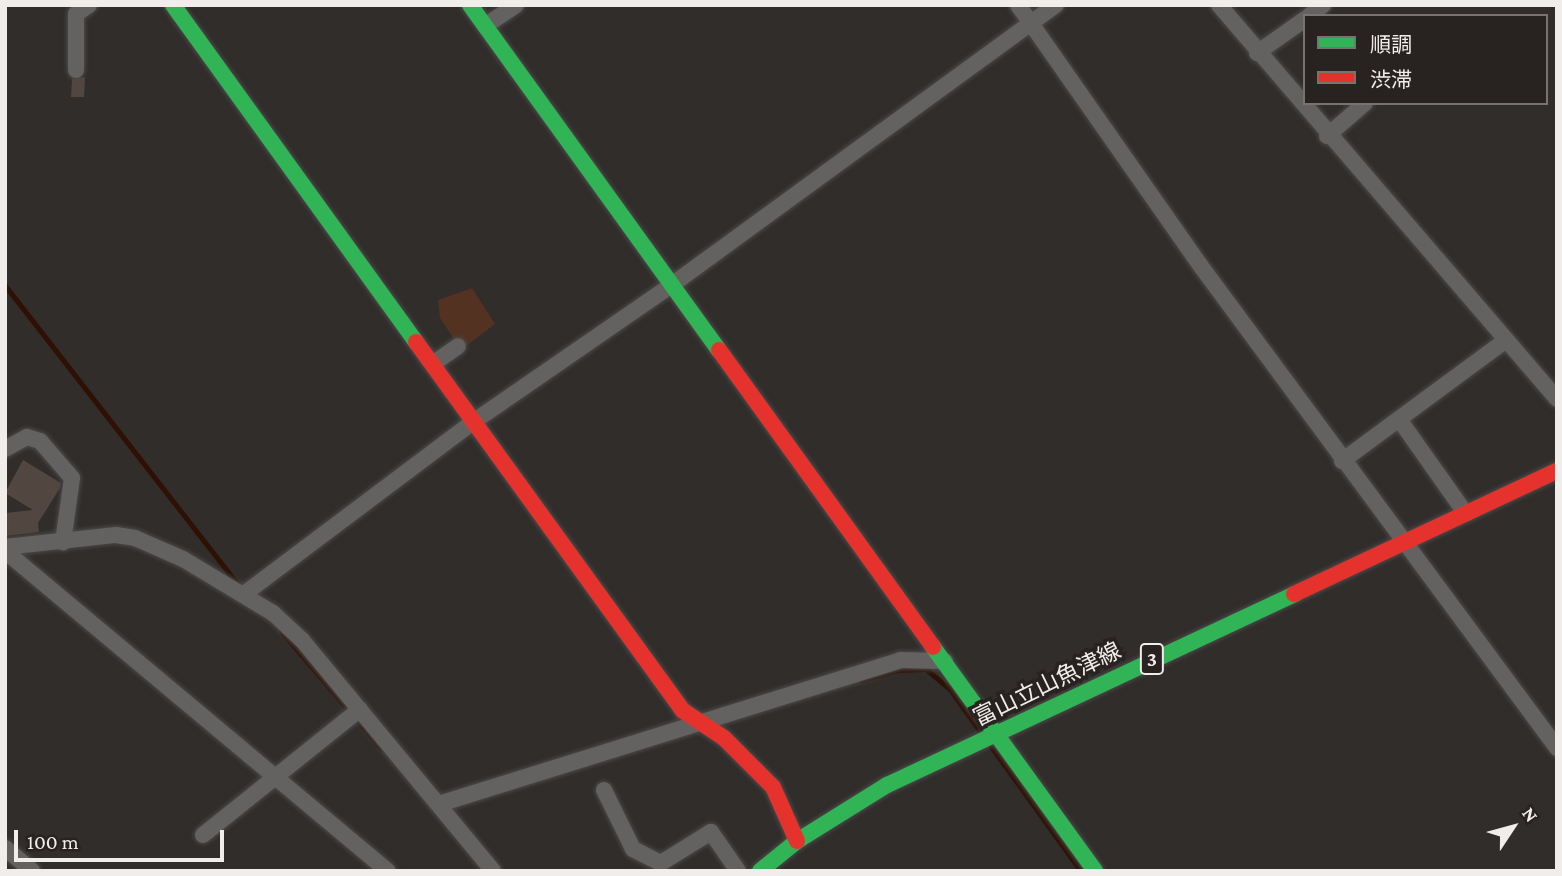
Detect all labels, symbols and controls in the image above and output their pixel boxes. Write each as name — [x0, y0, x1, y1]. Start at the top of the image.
legend — [1303, 14, 1548, 105]
text: 順調 — [1370, 33, 1412, 57]
text: 渋滞 — [1370, 68, 1412, 92]
street label: 富山立山魚津線 — [969, 636, 1125, 732]
road number: 3 — [1140, 642, 1164, 676]
north arrow — [1478, 792, 1548, 862]
text: N — [1518, 803, 1543, 826]
scale bar — [18, 816, 228, 860]
text: 100 m — [27, 830, 79, 854]

